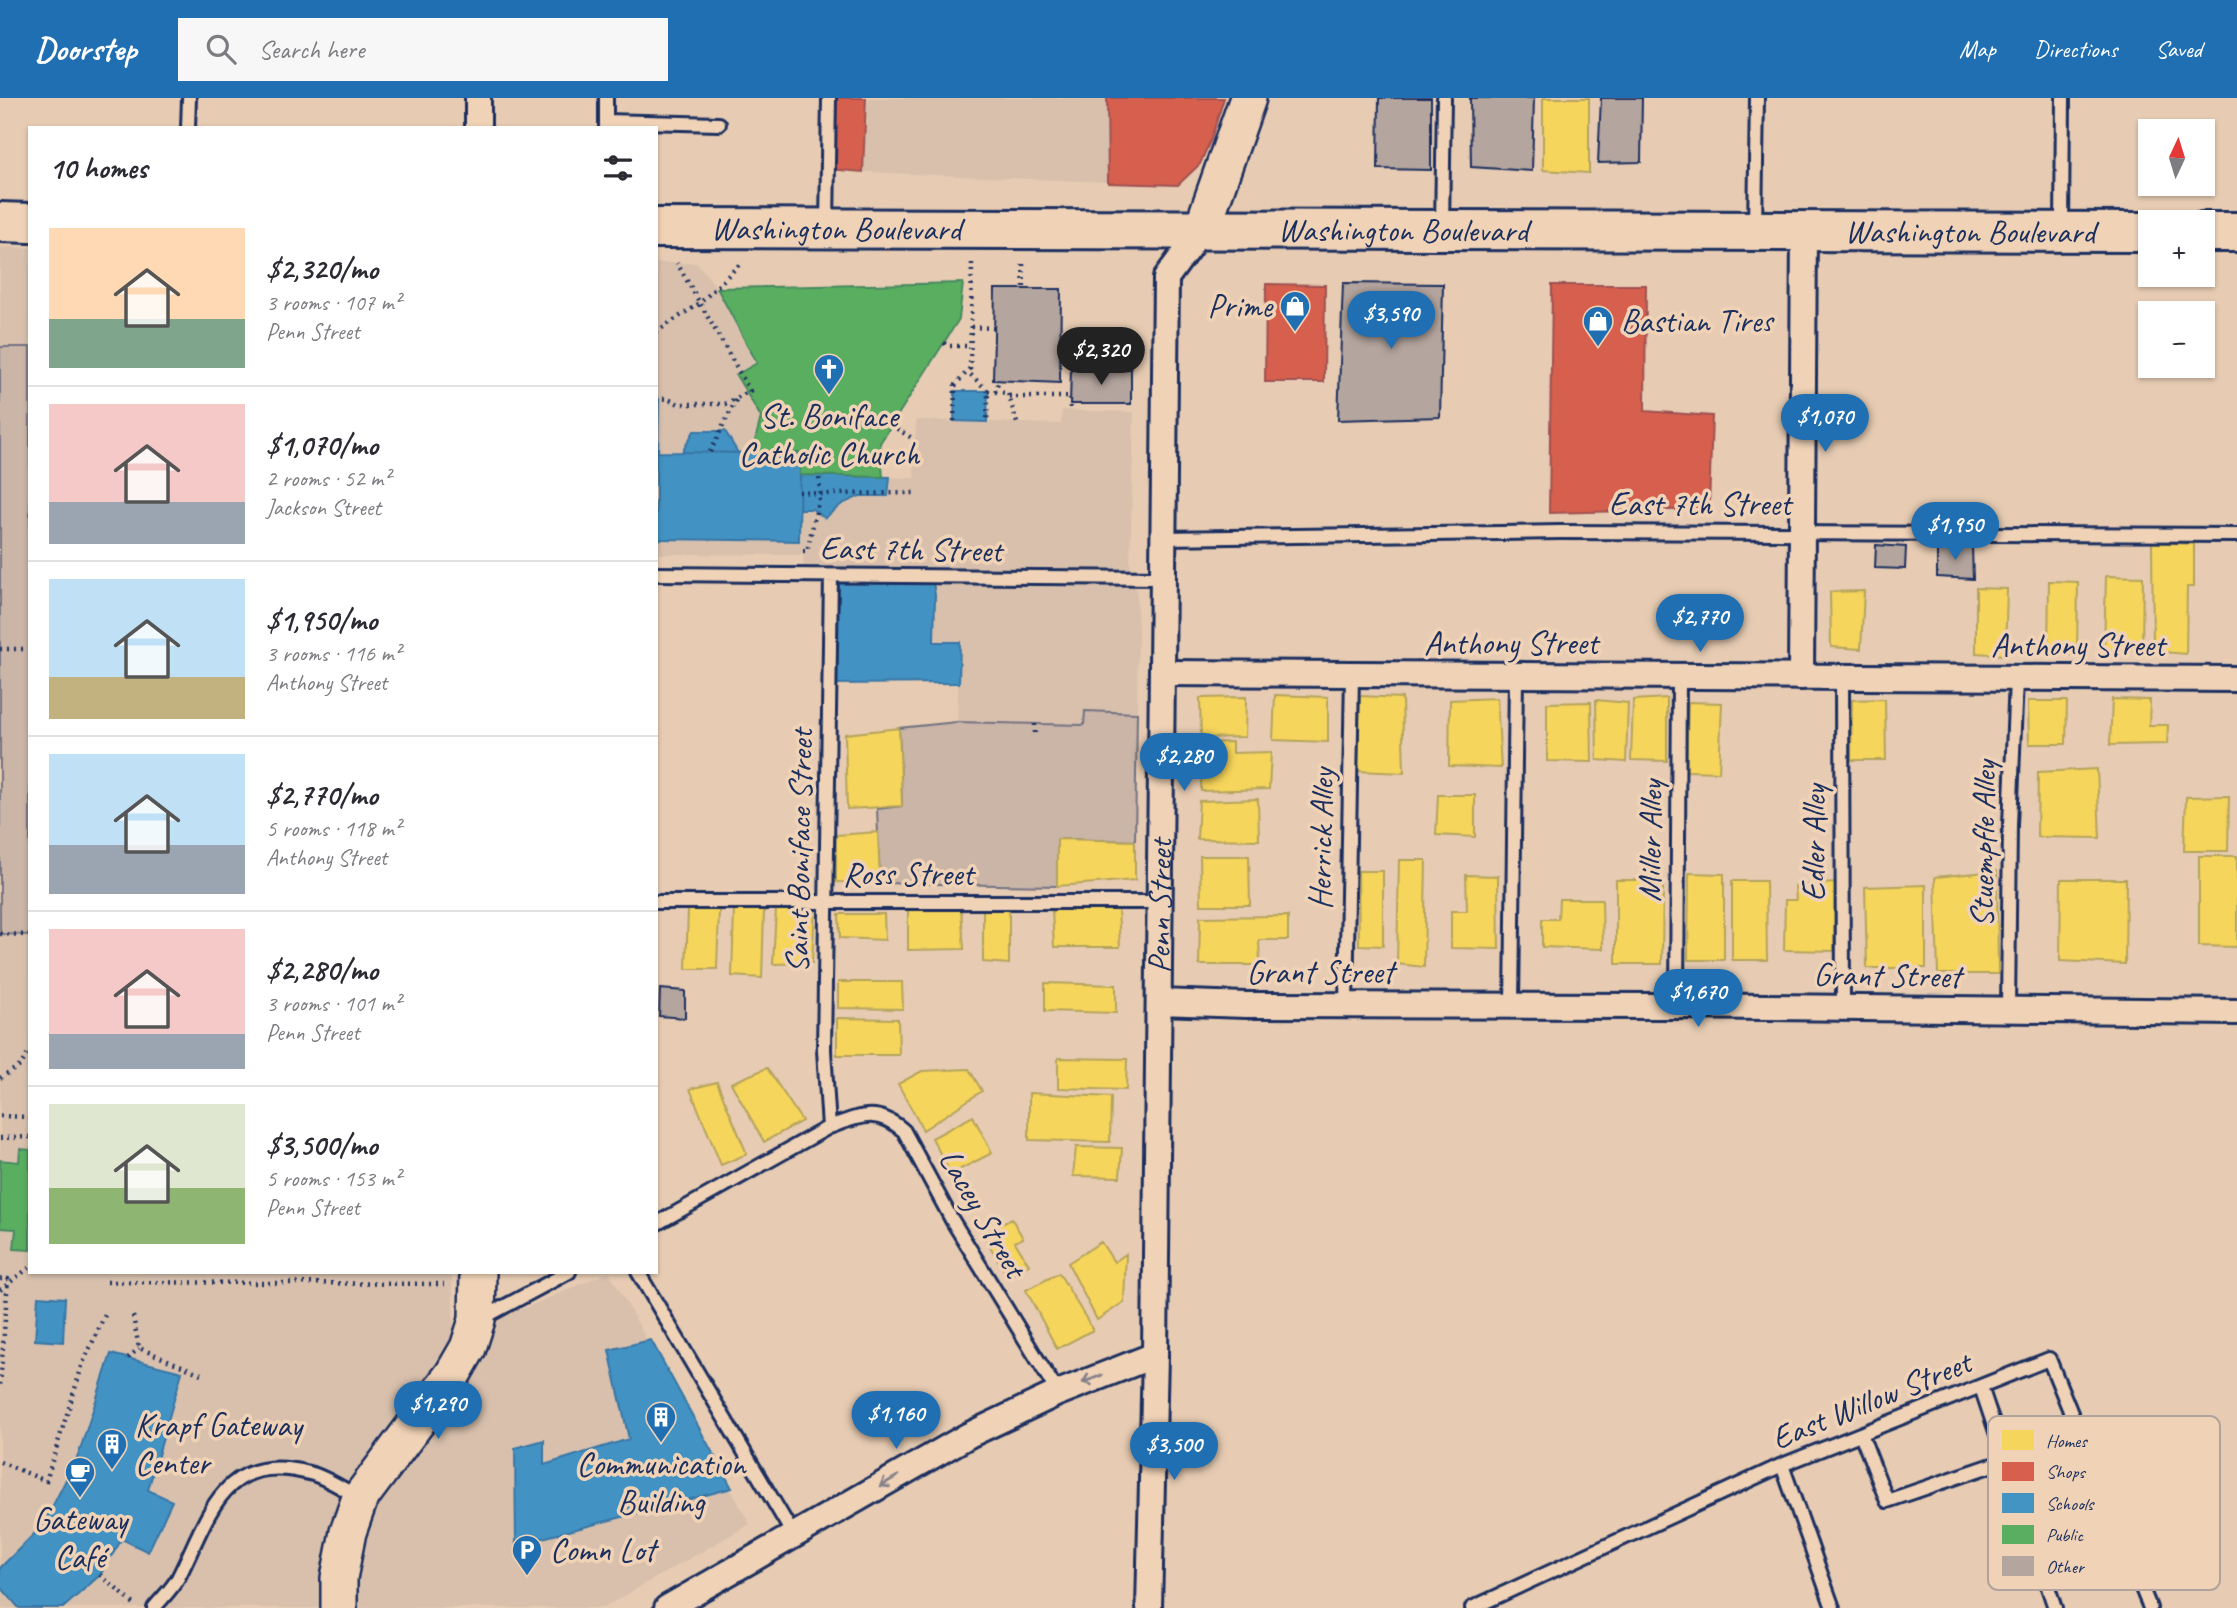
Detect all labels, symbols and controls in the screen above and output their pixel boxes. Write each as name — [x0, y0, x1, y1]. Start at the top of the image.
search box — [178, 18, 668, 81]
text: Doorstep — [35, 28, 136, 70]
icon: search — [202, 30, 240, 68]
text: Search here — [258, 33, 364, 66]
text: Map — [1959, 34, 1996, 64]
text: Directions — [2034, 34, 2117, 64]
text: Saved — [2155, 34, 2202, 64]
north arrow — [2138, 119, 2216, 196]
map controls — [2138, 119, 2215, 378]
text: 10 homes — [49, 149, 147, 187]
icon: filters — [599, 149, 637, 187]
street label: Washington Boulevard — [711, 207, 966, 250]
street label: Washington Boulevard — [1278, 209, 1533, 251]
street label: Washington Boulevard — [1845, 210, 2100, 253]
button: + — [2138, 210, 2215, 287]
text: $2,320/mo — [266, 250, 378, 288]
icon: home — [105, 256, 189, 340]
place label: Prime — [1208, 285, 1274, 327]
text: 3 rooms · 107 m² — [266, 288, 401, 317]
shop icon: Prime — [1278, 289, 1312, 333]
pin: $3,590 — [1334, 292, 1448, 351]
text: $3,590 — [1363, 299, 1419, 328]
place label: Bastian Tires — [1621, 300, 1775, 342]
button: − — [2138, 301, 2215, 378]
shop icon: Bastian Tires — [1581, 304, 1615, 348]
text: Penn Street — [266, 317, 360, 346]
pin: $2,320 — [1044, 328, 1158, 387]
text: $2,320 — [1073, 335, 1129, 364]
church icon: St. Boniface Catholic Church — [812, 352, 846, 396]
pin: $1,070 — [1768, 394, 1882, 454]
place label: St. Boniface Catholic Church — [739, 395, 921, 475]
text: $1,070 — [1797, 402, 1853, 431]
text: $1,070/mo — [266, 426, 378, 464]
icon: home — [105, 432, 189, 516]
text: 2 rooms · 52 m² — [266, 464, 390, 493]
street label: East 7th Street — [1609, 483, 1794, 525]
text: Jackson Street — [266, 493, 381, 522]
pin: $1,950 — [1898, 503, 2012, 562]
text: $1,950 — [1927, 510, 1983, 539]
street label: East 7th Street — [820, 526, 1005, 572]
pin: $2,770 — [1643, 594, 1757, 654]
text: $1,950/mo — [266, 601, 377, 639]
text: $2,770 — [1672, 602, 1728, 631]
icon: home — [105, 607, 189, 691]
street label: Anthony Street — [1424, 622, 1601, 664]
street label: Anthony Street — [1991, 624, 2168, 666]
text: 3 rooms · 116 m² — [266, 639, 401, 668]
text: Anthony Street — [266, 668, 387, 697]
street label: Saint Boniface Street — [776, 725, 822, 974]
pin: $2,280 — [1127, 734, 1241, 793]
text: $2,280 — [1156, 741, 1212, 770]
street label: Stuempfle Alley — [1961, 757, 2006, 928]
street label: Herrick Alley — [1299, 765, 1343, 910]
text: $2,770/mo — [266, 776, 378, 814]
street label: Miller Alley — [1628, 777, 1672, 902]
icon: home — [105, 782, 189, 866]
street label: Edler Alley — [1793, 782, 1835, 901]
text: 5 rooms · 118 m² — [266, 814, 401, 843]
street label: Penn Street — [1138, 836, 1181, 974]
text: Anthony Street — [266, 843, 387, 872]
street label: Ross Street — [843, 853, 976, 895]
text: $2,280/mo — [266, 951, 378, 989]
street label: Grant Street — [1246, 951, 1398, 993]
street label: Grant Street — [1813, 953, 1965, 997]
icon: home — [105, 957, 189, 1041]
pin: $1,670 — [1641, 970, 1755, 1029]
text: $1,670 — [1670, 977, 1726, 1006]
text: 3 rooms · 101 m² — [266, 989, 401, 1018]
text: Penn Street — [266, 1018, 360, 1047]
text: $3,500/mo — [266, 1126, 377, 1164]
icon: home — [105, 1132, 189, 1216]
street label: Lacey Street — [929, 1141, 1038, 1287]
text: 5 rooms · 153 m² — [266, 1164, 401, 1193]
text: Penn Street — [266, 1193, 360, 1222]
street label: East Willow Street — [1765, 1340, 1980, 1459]
one-way arrow — [1081, 1374, 1103, 1387]
pin: $1,290 — [381, 1382, 495, 1441]
text: $1,290 — [410, 1389, 466, 1418]
pin: $1,160 — [839, 1392, 953, 1451]
text: $1,160 — [868, 1399, 924, 1428]
building icon: Communication Building — [644, 1400, 678, 1444]
place label: Krapf Gateway Center — [135, 1404, 304, 1484]
legend — [1988, 1416, 2220, 1590]
pin: $3,500 — [1117, 1422, 1231, 1482]
building icon: Krapf Gateway Center — [95, 1427, 129, 1471]
text: Homes — [2046, 1429, 2088, 1453]
text: $3,500 — [1146, 1430, 1202, 1459]
place label: Communication Building — [577, 1443, 748, 1523]
cafe icon: Gateway Café — [63, 1455, 97, 1499]
text: Shops — [2046, 1460, 2086, 1484]
one-way arrow — [879, 1474, 899, 1488]
text: Schools — [2046, 1492, 2096, 1516]
place label: Gateway Café — [33, 1498, 130, 1578]
text: Public — [2046, 1523, 2084, 1547]
place label: Comn Lot — [550, 1529, 659, 1571]
parking icon: Comn Lot — [510, 1533, 544, 1577]
text: Other — [2046, 1555, 2086, 1579]

